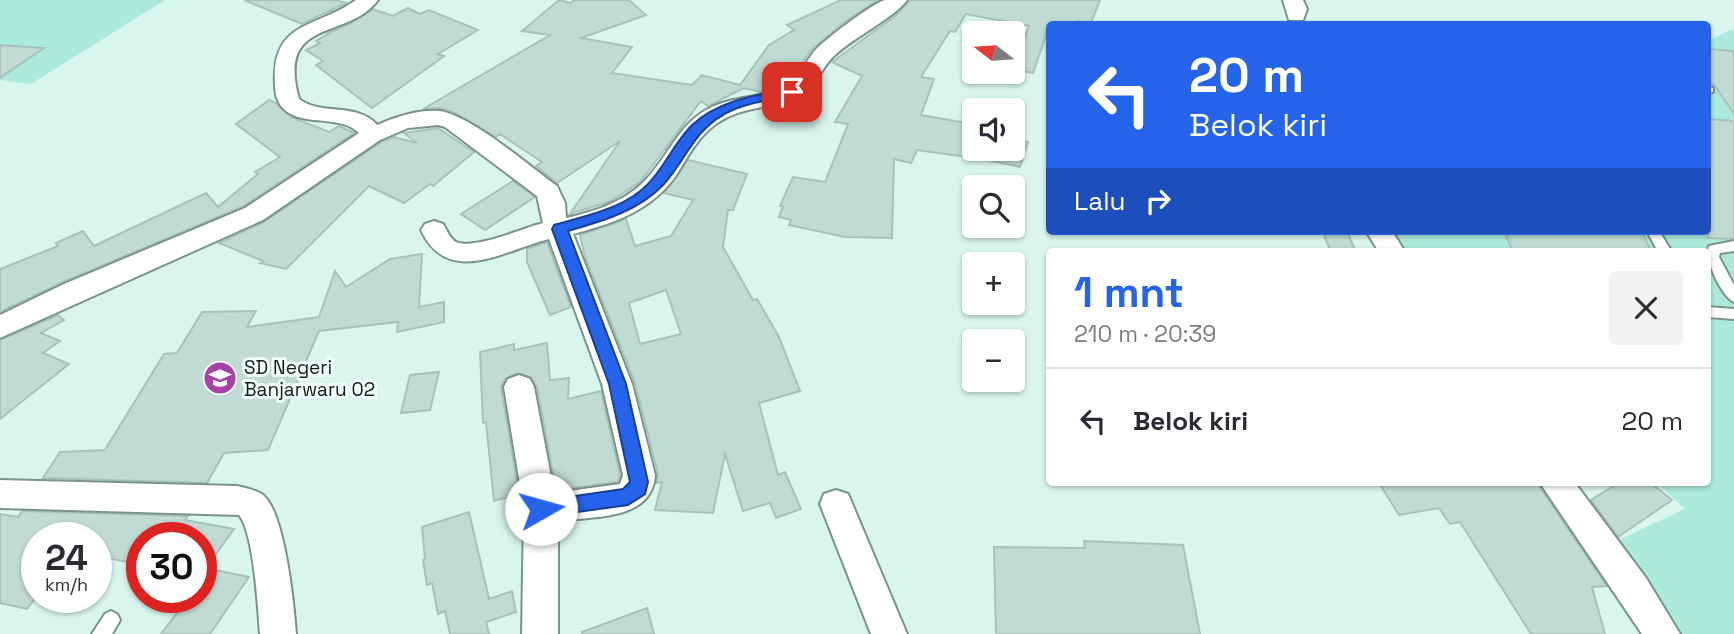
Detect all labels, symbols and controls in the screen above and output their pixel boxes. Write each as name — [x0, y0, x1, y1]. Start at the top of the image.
north arrow — [962, 21, 1026, 84]
map controls — [962, 21, 1025, 392]
text: 20 m — [1189, 44, 1304, 106]
icon: left — [1074, 49, 1165, 140]
pin — [762, 62, 822, 122]
icon: arrive — [773, 73, 811, 111]
button: sound — [962, 98, 1025, 161]
text: Belok kiri — [1189, 105, 1327, 145]
button: search — [962, 175, 1025, 238]
icon: right — [1139, 182, 1177, 220]
text: Lalu — [1074, 184, 1125, 218]
button: + — [962, 252, 1025, 315]
text: 1 mnt — [1074, 266, 1184, 319]
button: close — [1609, 271, 1683, 345]
text: 210 m · 20:39 — [1074, 319, 1216, 349]
button: − — [962, 329, 1025, 392]
place label: SD Negeri Banjarwaru 02 — [244, 355, 375, 402]
school or university icon: SD Negeri Banjarwaru 02 — [201, 359, 239, 397]
icon: left — [1074, 402, 1112, 440]
text: Belok kiri — [1133, 404, 1248, 438]
text: 20 m — [1622, 404, 1683, 438]
position arrow — [504, 472, 578, 546]
speed limit sign: 30 — [126, 522, 217, 613]
text: 24 — [45, 536, 88, 580]
text: km/h — [45, 573, 88, 596]

